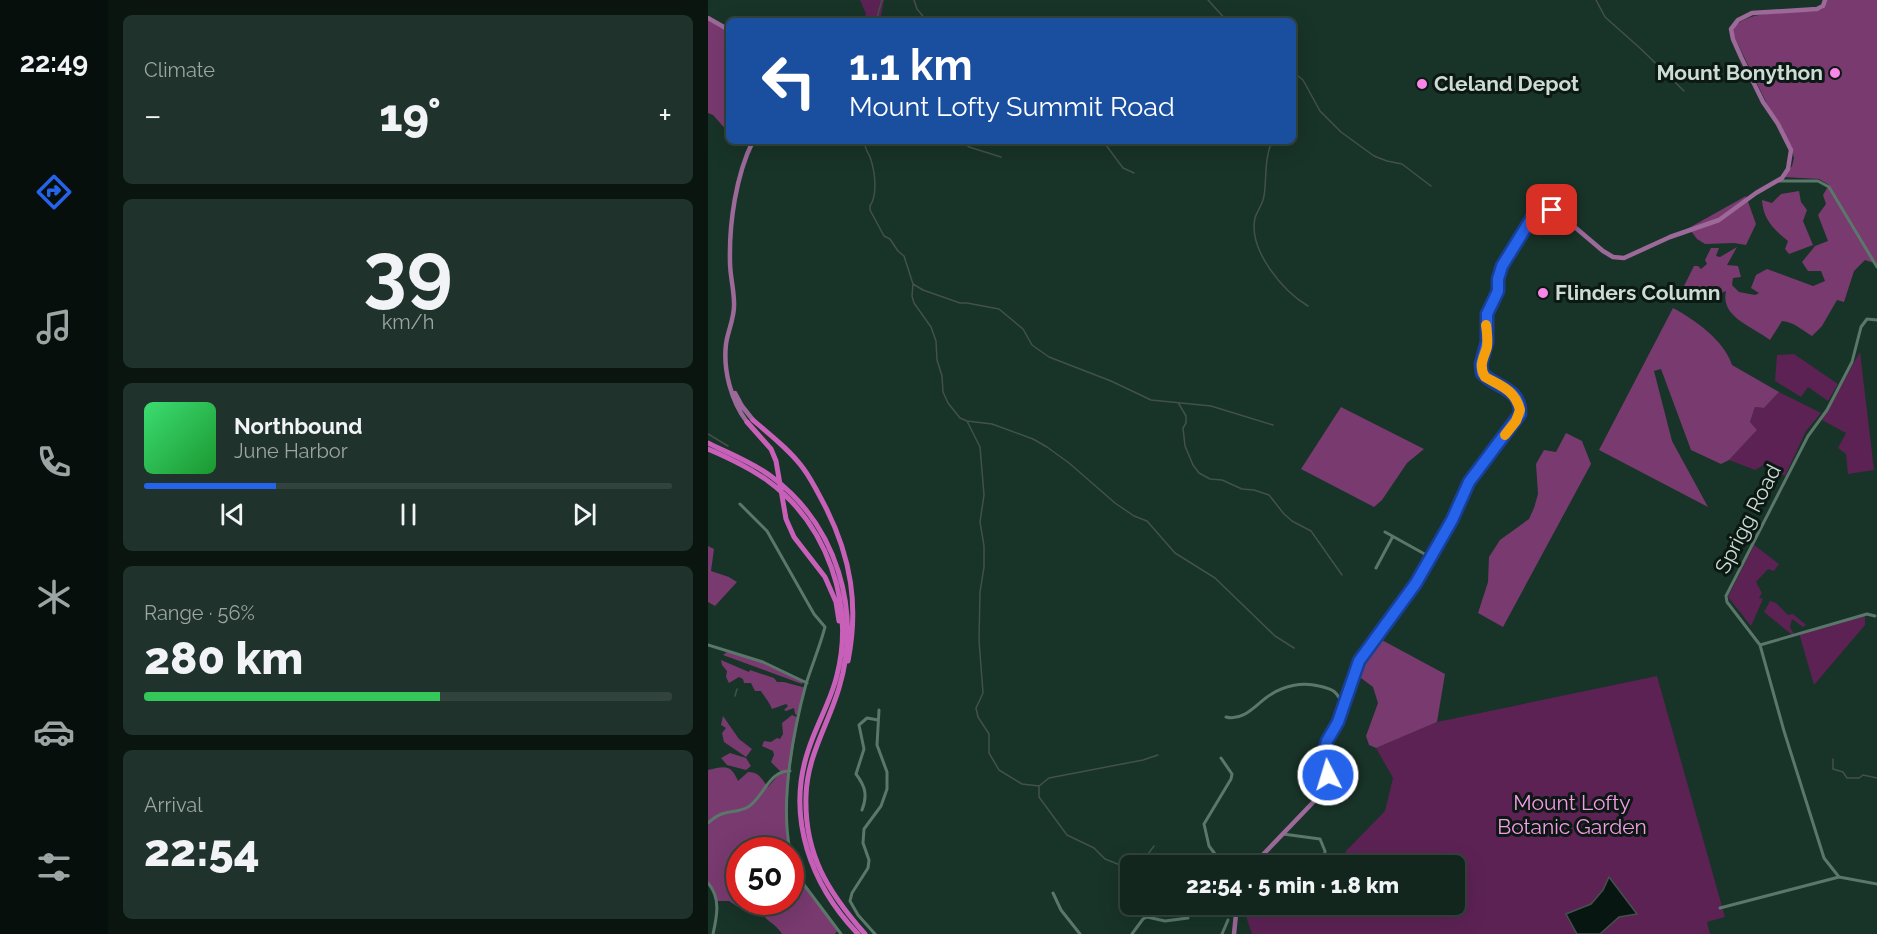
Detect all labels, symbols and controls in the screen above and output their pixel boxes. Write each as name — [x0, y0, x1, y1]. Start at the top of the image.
text: 1.1 km — [849, 41, 973, 90]
icon: left — [750, 42, 828, 120]
text: 22:49 — [20, 47, 88, 78]
text: Climate — [144, 58, 215, 82]
place label: Mount Bonython — [1656, 60, 1823, 85]
marker: Mount Bonython — [1828, 66, 1842, 80]
place label: Cleland Depot — [1434, 71, 1579, 96]
marker: Cleland Depot — [1415, 77, 1429, 91]
text: 19° — [379, 89, 441, 142]
text: Mount Lofty Summit Road — [849, 91, 1175, 122]
text: − — [144, 96, 162, 135]
text: + — [658, 96, 672, 135]
icon: directions — [33, 171, 75, 213]
pin — [1526, 184, 1577, 235]
icon: arrive — [1535, 193, 1568, 226]
text: 39 — [363, 225, 453, 316]
place label: Flinders Column — [1555, 280, 1720, 305]
marker: Flinders Column — [1536, 286, 1550, 300]
icon: music — [33, 306, 75, 348]
text: km/h — [382, 310, 434, 334]
text: Northbound — [234, 413, 363, 439]
text: June Harbor — [234, 439, 348, 463]
icon: phone — [33, 441, 75, 483]
street label: Sprigg Road — [1709, 460, 1786, 578]
icon: previous — [216, 498, 249, 531]
icon: pause — [392, 498, 425, 531]
icon: next — [568, 498, 601, 531]
icon: climate — [33, 576, 75, 618]
text: Range · 56% — [144, 601, 255, 625]
text: 280 km — [144, 632, 303, 685]
icon: car — [33, 711, 75, 753]
position arrow — [1296, 743, 1360, 807]
park label: Mount Lofty Botanic Garden — [1497, 790, 1647, 839]
text: Arrival — [144, 793, 203, 817]
text: 22:54 — [144, 824, 260, 877]
speed limit sign: 50 — [726, 837, 804, 915]
icon: filters — [33, 846, 75, 888]
text: 22:54 · 5 min · 1.8 km — [1186, 872, 1399, 898]

